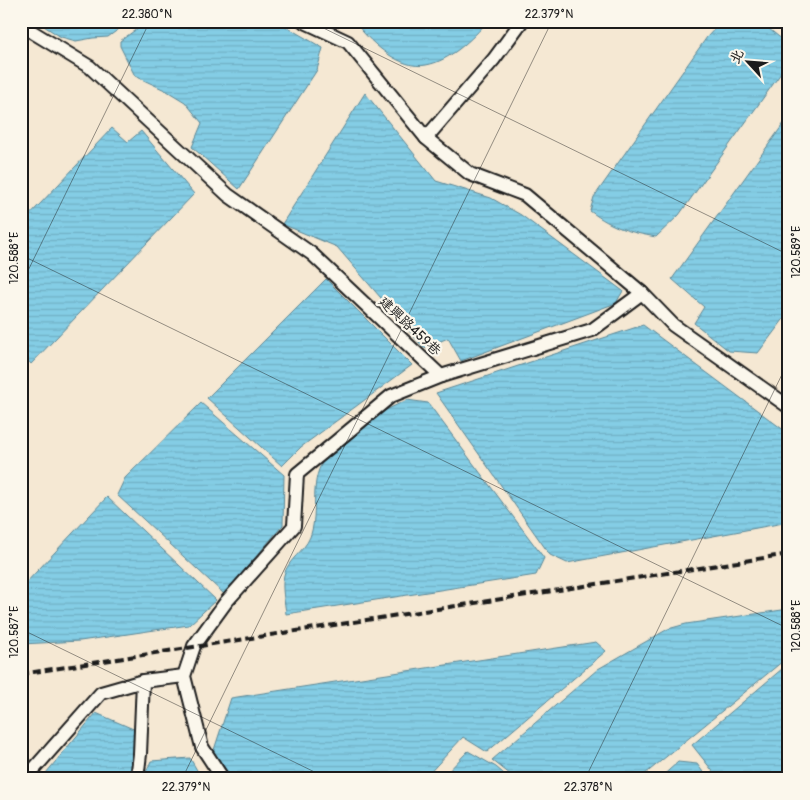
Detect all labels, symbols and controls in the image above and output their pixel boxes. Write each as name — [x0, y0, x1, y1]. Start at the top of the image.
text: 22.380°N — [122, 7, 172, 22]
text: 22.379°N — [525, 7, 573, 22]
north arrow — [722, 38, 772, 88]
text: 北 — [726, 47, 747, 67]
text: 120.589°E — [789, 226, 804, 278]
text: 120.588°E — [7, 232, 22, 284]
street label: 建興路459巷 — [375, 293, 445, 360]
text: 120.588°E — [789, 600, 804, 652]
text: 120.587°E — [7, 606, 22, 658]
text: 22.379°N — [162, 780, 210, 795]
text: 22.378°N — [564, 780, 612, 795]

